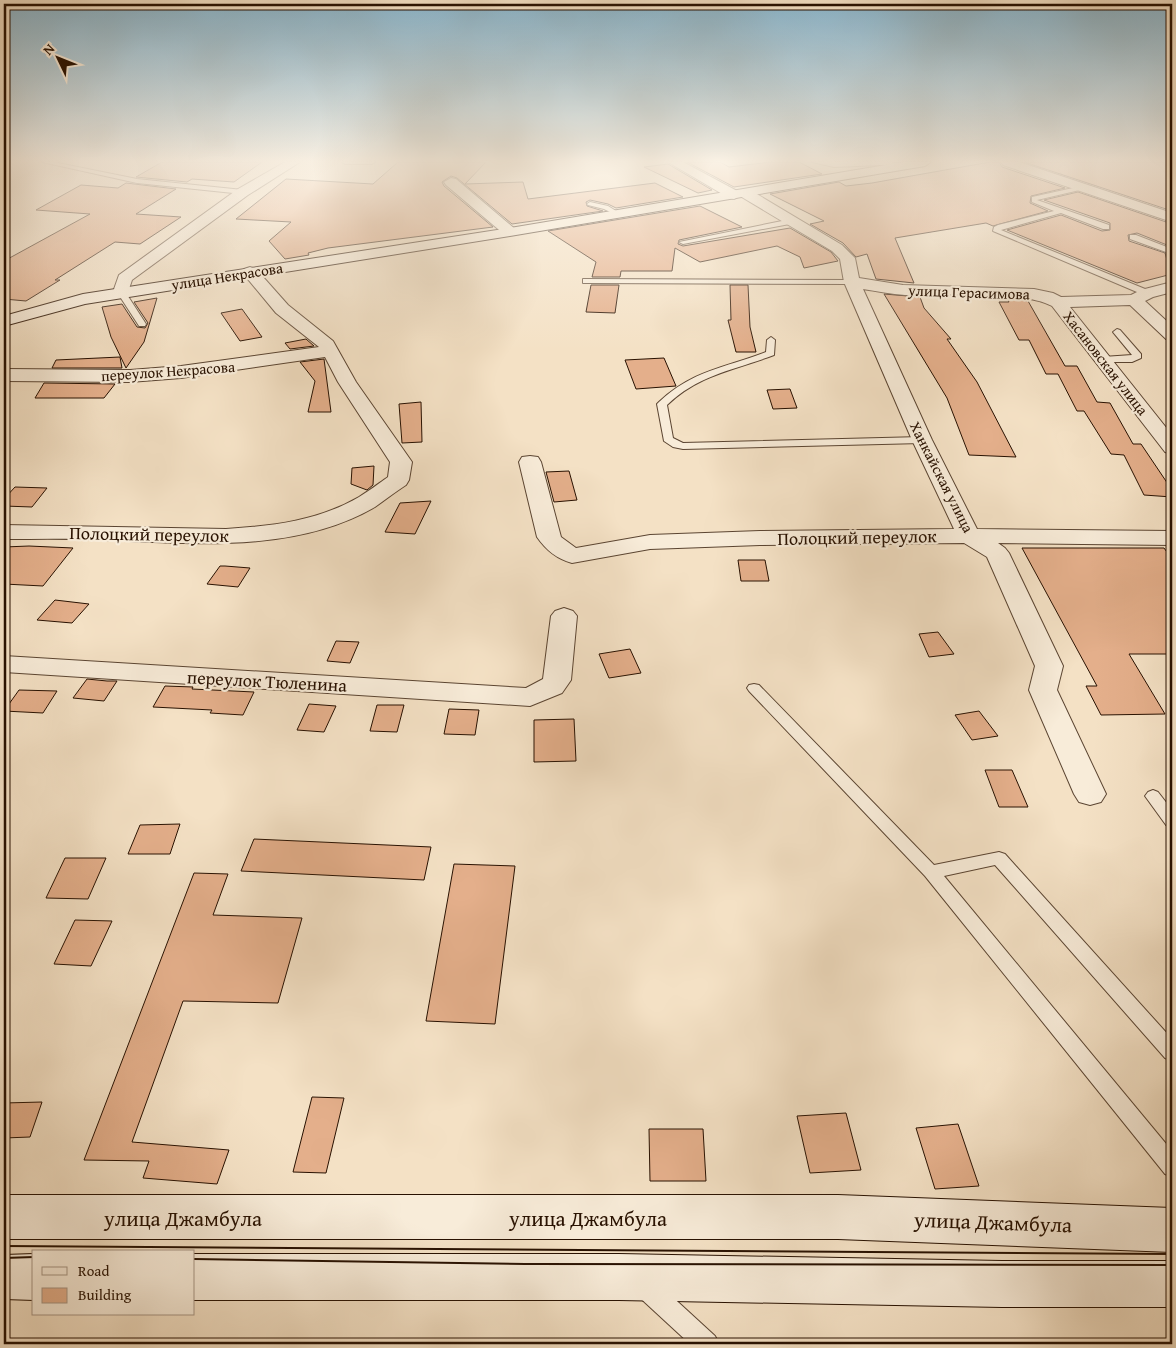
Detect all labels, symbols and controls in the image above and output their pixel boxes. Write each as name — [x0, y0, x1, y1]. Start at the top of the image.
north arrow — [32, 32, 82, 82]
text: N — [38, 38, 59, 59]
street label: улица Некрасова — [169, 257, 285, 295]
street label: улица Герасимова — [907, 279, 1031, 305]
street label: Хасановская улица — [1059, 307, 1154, 420]
street label: переулок Некрасова — [100, 356, 237, 386]
street label: Ханкайская улица — [905, 418, 979, 537]
street label: Полоцкий переулок — [69, 519, 229, 549]
street label: Полоцкий переулок — [777, 522, 937, 552]
street label: переулок Тюленина — [186, 663, 348, 699]
street label: улица Джамбула — [103, 1203, 262, 1234]
street label: улица Джамбула — [508, 1203, 667, 1234]
street label: улица Джамбула — [912, 1204, 1073, 1240]
legend — [32, 1250, 195, 1316]
text: Road — [78, 1260, 109, 1281]
text: Building — [78, 1284, 132, 1305]

